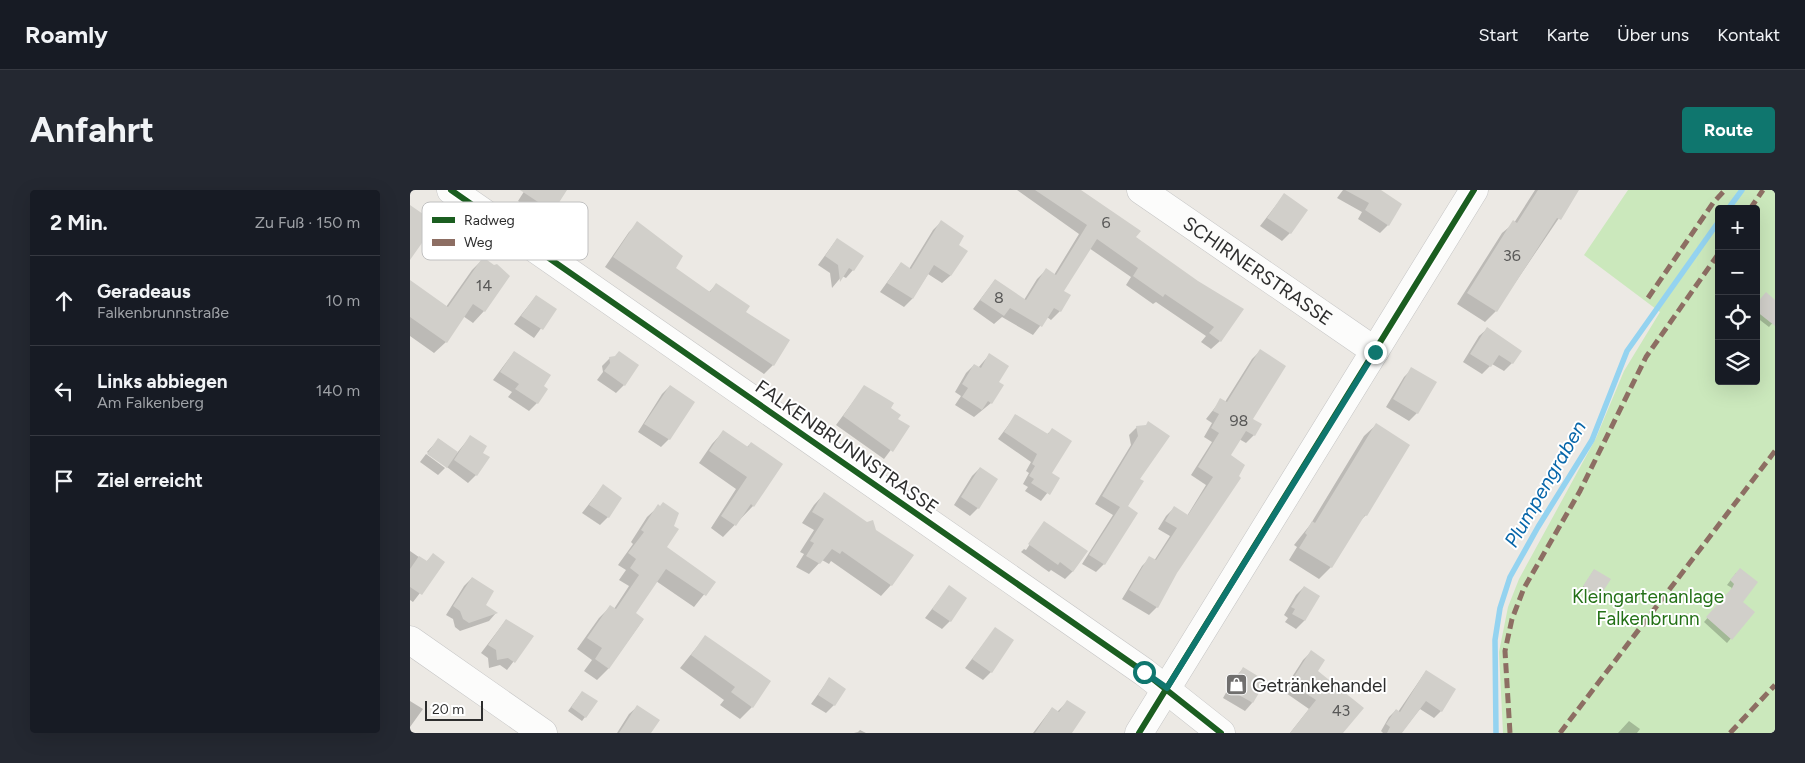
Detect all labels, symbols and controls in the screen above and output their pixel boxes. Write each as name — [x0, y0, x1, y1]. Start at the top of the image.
text: Roamly — [25, 20, 108, 49]
text: Start — [1479, 24, 1518, 46]
text: Karte — [1546, 24, 1589, 46]
text: Über uns — [1617, 24, 1689, 46]
text: Kontakt — [1717, 24, 1780, 46]
button: Route — [1682, 107, 1775, 153]
text: Anfahrt — [30, 109, 154, 151]
legend — [422, 202, 588, 260]
map controls — [1715, 205, 1760, 385]
button: + — [1715, 205, 1760, 250]
text: 2 Min. — [50, 210, 108, 235]
street label: SCHIRNERSTRASSE — [1179, 211, 1337, 330]
text: Radweg — [464, 212, 515, 229]
text: Zu Fuß · 150 m — [255, 213, 360, 232]
house number: 6 — [1101, 213, 1111, 232]
text: Weg — [464, 234, 493, 251]
house number: 36 — [1503, 246, 1521, 265]
button: − — [1715, 250, 1760, 295]
house number: 14 — [476, 276, 492, 295]
text: Geradeaus — [97, 280, 191, 303]
icon: ahead — [50, 287, 78, 315]
house number: 8 — [994, 288, 1004, 307]
text: 10 m — [326, 291, 360, 310]
button: locate — [1715, 295, 1760, 340]
text: Falkenbrunnstraße — [97, 303, 229, 322]
button: layers — [1715, 340, 1760, 385]
route end — [1364, 341, 1387, 364]
text: Links abbiegen — [97, 370, 228, 393]
street label: FALKENBRUNNSTRASSE — [751, 375, 943, 519]
icon: left — [50, 377, 78, 405]
text: 140 m — [316, 381, 360, 400]
text: Am Falkenberg — [97, 393, 204, 412]
house number: 98 — [1230, 411, 1248, 430]
water label: Plumpengraben — [1499, 416, 1591, 552]
icon: arrive — [50, 467, 78, 495]
text: Ziel erreicht — [97, 469, 203, 492]
park label: Kleingartenanlage Falkenbrunn — [1572, 585, 1724, 630]
route start — [1133, 661, 1156, 684]
shop icon: Getränkehandel — [1224, 673, 1248, 697]
place label: Getränkehandel — [1252, 674, 1387, 697]
scale bar — [425, 698, 482, 721]
text: 20 m — [432, 701, 464, 718]
house number: 43 — [1332, 701, 1350, 720]

